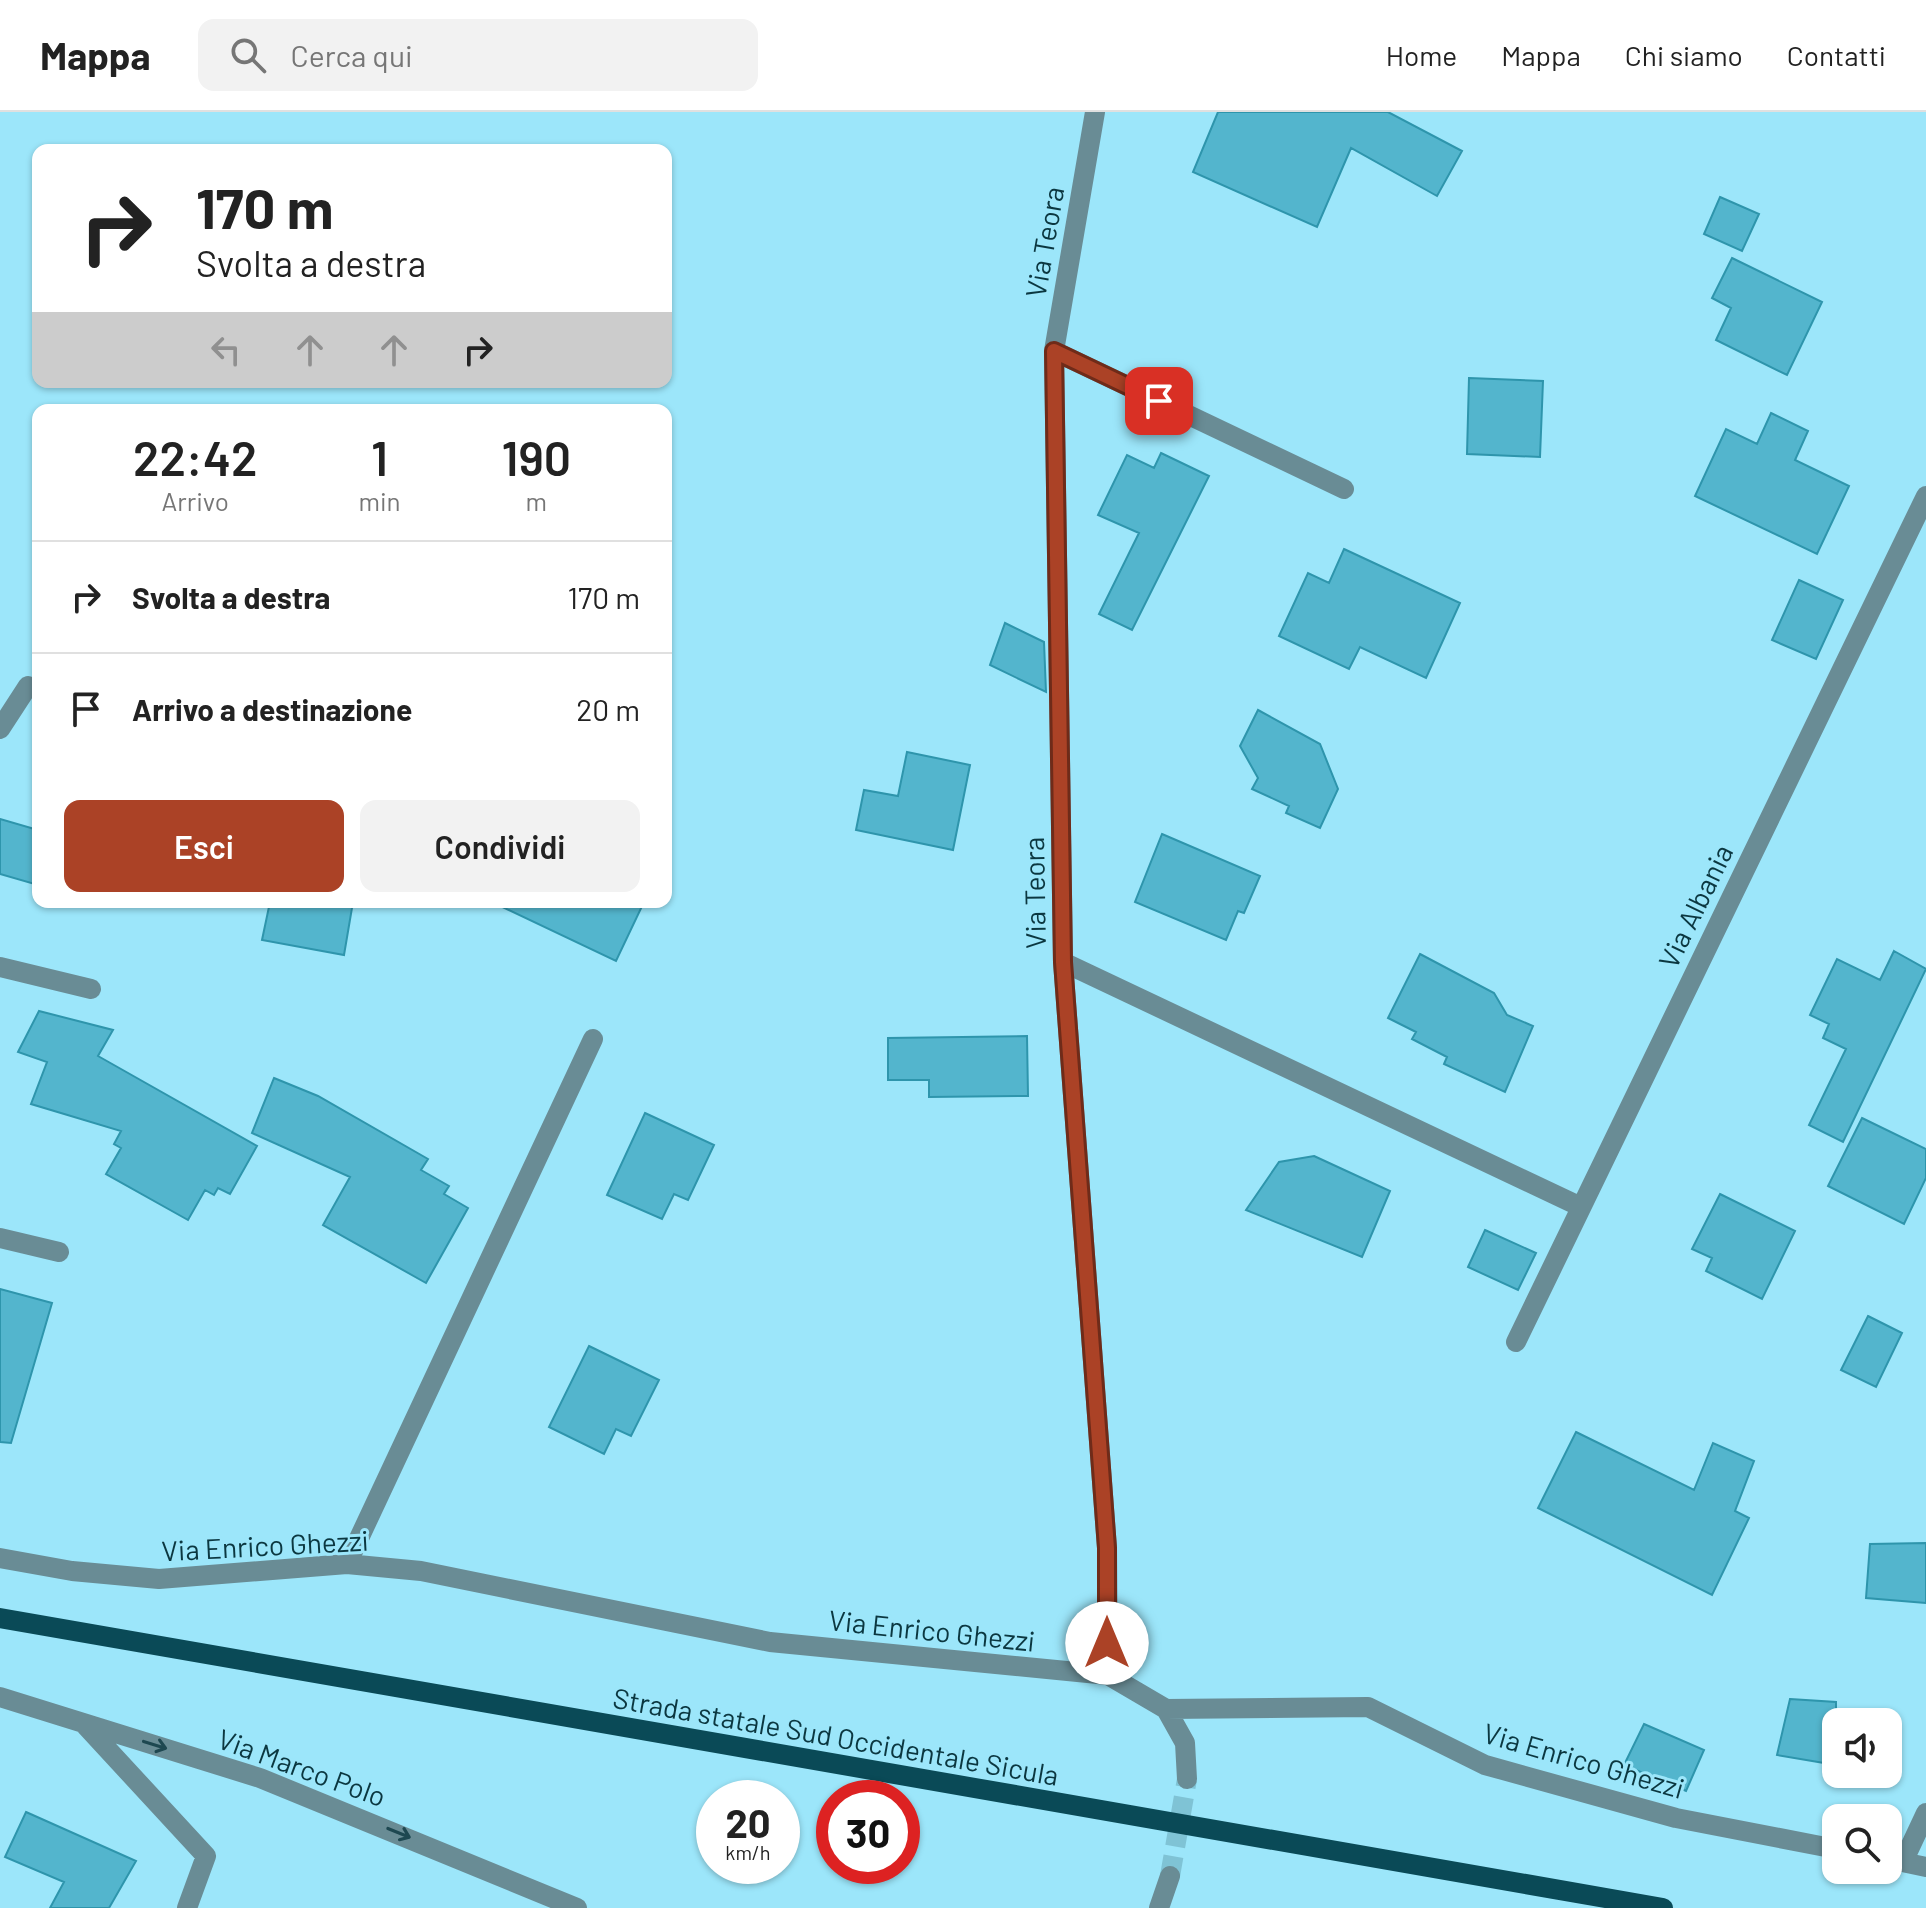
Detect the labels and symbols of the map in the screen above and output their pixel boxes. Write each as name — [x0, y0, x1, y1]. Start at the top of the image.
street label: Via Teora — [1018, 184, 1070, 300]
pin — [1125, 367, 1193, 435]
street label: Via Teora — [1016, 837, 1052, 949]
street label: Via Albania — [1651, 839, 1739, 973]
street label: Via Enrico Ghezzi — [161, 1523, 369, 1567]
position arrow — [1065, 1601, 1149, 1685]
street label: Via Enrico Ghezzi — [827, 1602, 1037, 1658]
street label: Strada statale Sud Occidentale Sicula — [611, 1680, 1061, 1792]
street label: Via Enrico Ghezzi — [1480, 1715, 1688, 1805]
street label: Via Marco Polo — [213, 1721, 391, 1813]
one-way arrow — [141, 1738, 167, 1753]
speed limit sign: 30 — [816, 1780, 920, 1884]
one-way arrow — [386, 1827, 411, 1842]

